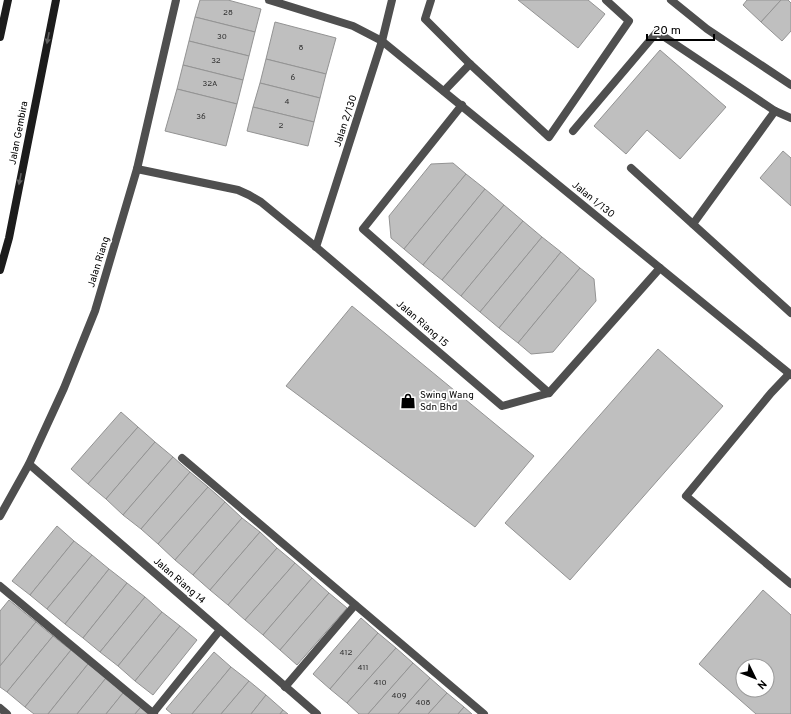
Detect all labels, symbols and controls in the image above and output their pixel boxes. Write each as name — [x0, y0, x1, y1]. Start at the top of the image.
house number: 28 — [223, 8, 233, 18]
scale bar — [647, 16, 714, 42]
text: 20 m — [653, 23, 681, 39]
one-way arrow — [45, 32, 51, 44]
house number: 30 — [217, 32, 227, 42]
house number: 8 — [299, 43, 304, 53]
house number: 32 — [211, 56, 221, 66]
house number: 6 — [291, 73, 296, 83]
house number: 32A — [203, 79, 218, 89]
street label: Jalan 2/130 — [332, 93, 360, 149]
house number: 4 — [285, 97, 290, 107]
street label: Jalan Gembira — [6, 100, 32, 166]
house number: 36 — [196, 112, 206, 122]
house number: 2 — [279, 121, 284, 131]
one-way arrow — [17, 173, 23, 186]
street label: Jalan 1/130 — [569, 179, 617, 221]
street label: Jalan Riang — [85, 235, 113, 289]
street label: Jalan Riang 15 — [393, 298, 451, 350]
place label: Swing Wang Sdn Bhd — [420, 389, 474, 414]
shop icon: Swing Wang Sdn Bhd — [399, 392, 417, 410]
street label: Jalan Riang 14 — [150, 555, 208, 607]
house number: 412 — [340, 648, 353, 658]
north arrow — [735, 658, 775, 698]
house number: 411 — [358, 663, 368, 673]
text: N — [754, 676, 769, 692]
house number: 410 — [373, 678, 387, 688]
house number: 409 — [392, 691, 407, 701]
house number: 408 — [416, 698, 431, 708]

